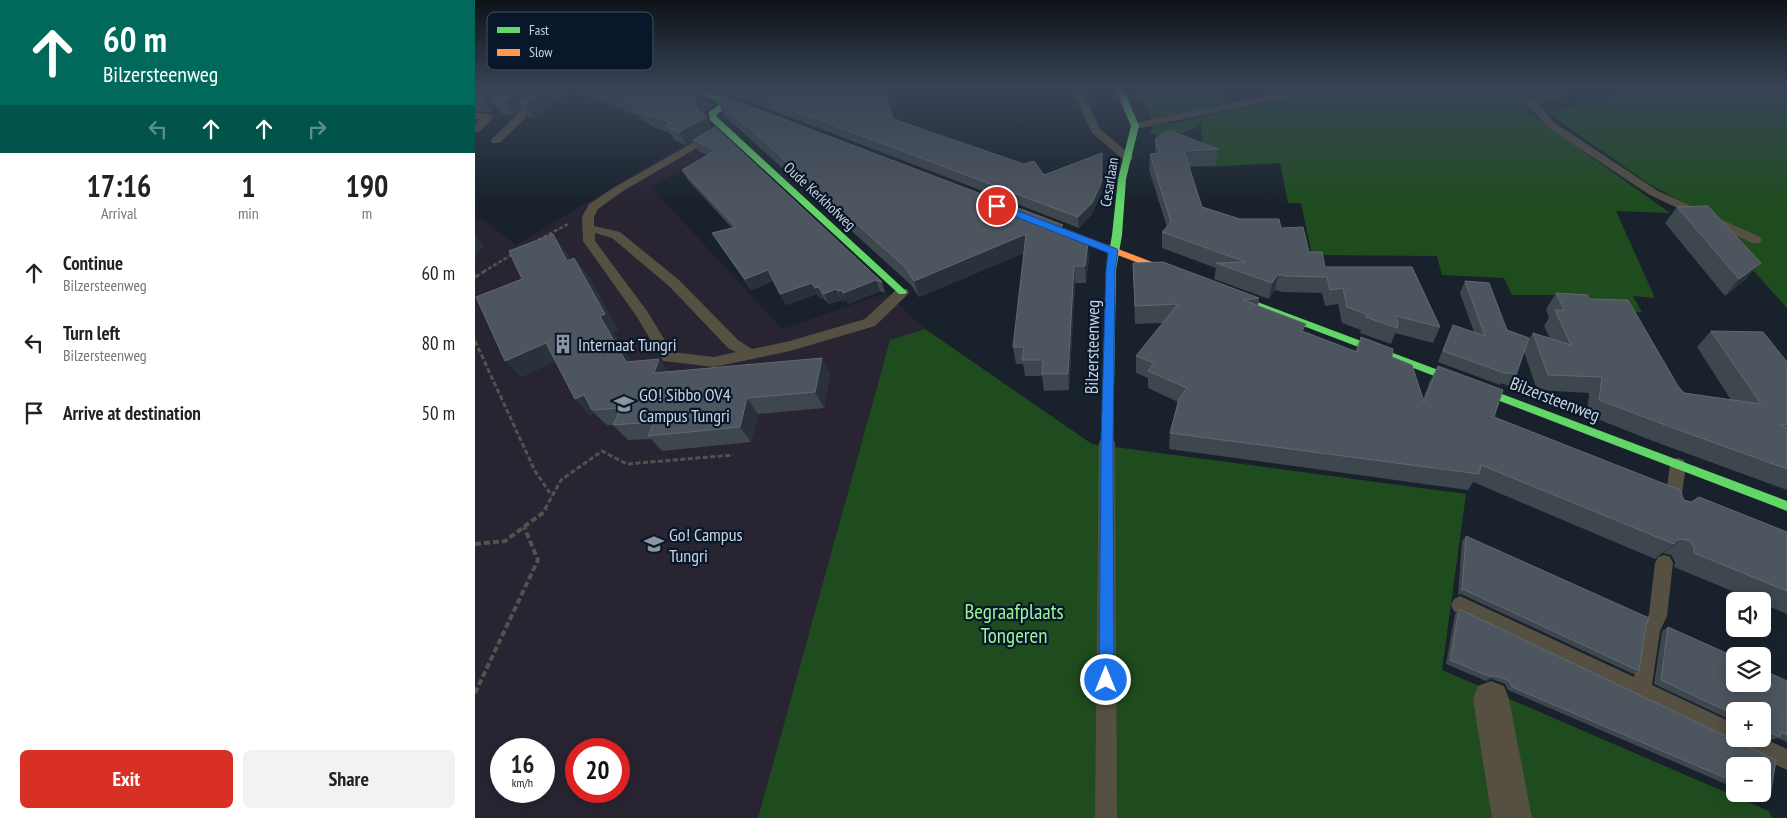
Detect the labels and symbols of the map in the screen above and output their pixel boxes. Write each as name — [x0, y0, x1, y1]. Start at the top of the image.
legend — [487, 12, 653, 70]
text: Fast — [529, 21, 549, 39]
text: Slow — [529, 43, 553, 61]
street label: Cesarlaan — [1096, 156, 1122, 208]
street label: Oude Kerkhofweg — [780, 158, 860, 234]
pin — [976, 185, 1018, 227]
street label: Bilzersteenweg — [1080, 300, 1104, 394]
building icon: Internaat Tungri — [552, 333, 574, 355]
place label: Internaat Tungri — [578, 333, 677, 356]
street label: Bilzersteenweg — [1507, 371, 1603, 427]
place label: GO! Sibbo OV4 Campus Tungri — [639, 383, 731, 427]
school or university icon: GO! Sibbo OV4 Campus Tungri — [613, 393, 635, 415]
place label: Go! Campus Tungri — [669, 523, 743, 567]
school or university icon: Go! Campus Tungri — [643, 533, 665, 555]
park label: Begraafplaats Tongeren — [964, 598, 1064, 649]
position arrow — [1079, 653, 1131, 705]
speed limit sign: 20 — [565, 738, 630, 803]

